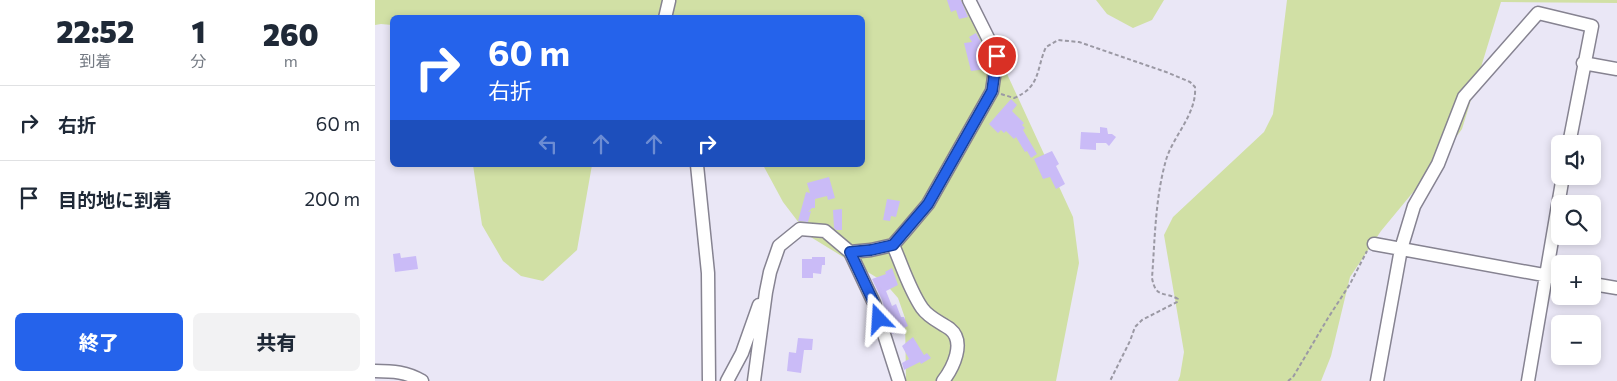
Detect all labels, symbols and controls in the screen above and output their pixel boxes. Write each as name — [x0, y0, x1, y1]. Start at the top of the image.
text: 22:52 — [56, 12, 134, 49]
text: 1 — [192, 12, 206, 49]
text: 260 — [263, 15, 319, 52]
text: 60 m — [488, 30, 570, 73]
icon: right — [405, 35, 470, 100]
pin — [976, 35, 1018, 77]
icon: arrive — [983, 42, 1011, 70]
text: 到着 — [79, 51, 111, 70]
text: 分 — [191, 51, 207, 70]
text: m — [284, 51, 298, 70]
text: 右折 — [488, 77, 532, 104]
icon: right — [15, 109, 43, 137]
text: 60 m — [316, 112, 360, 135]
text: 右折 — [58, 113, 96, 136]
icon: left — [534, 130, 562, 158]
icon: ahead — [587, 130, 615, 158]
icon: ahead — [640, 130, 668, 158]
icon: right — [693, 130, 721, 158]
map controls — [1551, 135, 1601, 365]
button: sound — [1551, 135, 1601, 185]
icon: arrive — [15, 184, 43, 212]
text: 200 m — [305, 187, 360, 210]
text: 目的地に到着 — [58, 188, 172, 211]
button: search — [1551, 195, 1601, 245]
button: + — [1551, 255, 1601, 305]
position arrow — [852, 292, 904, 344]
button: 終了 — [15, 313, 183, 371]
button: 共有 — [193, 313, 360, 371]
button: − — [1551, 315, 1601, 365]

